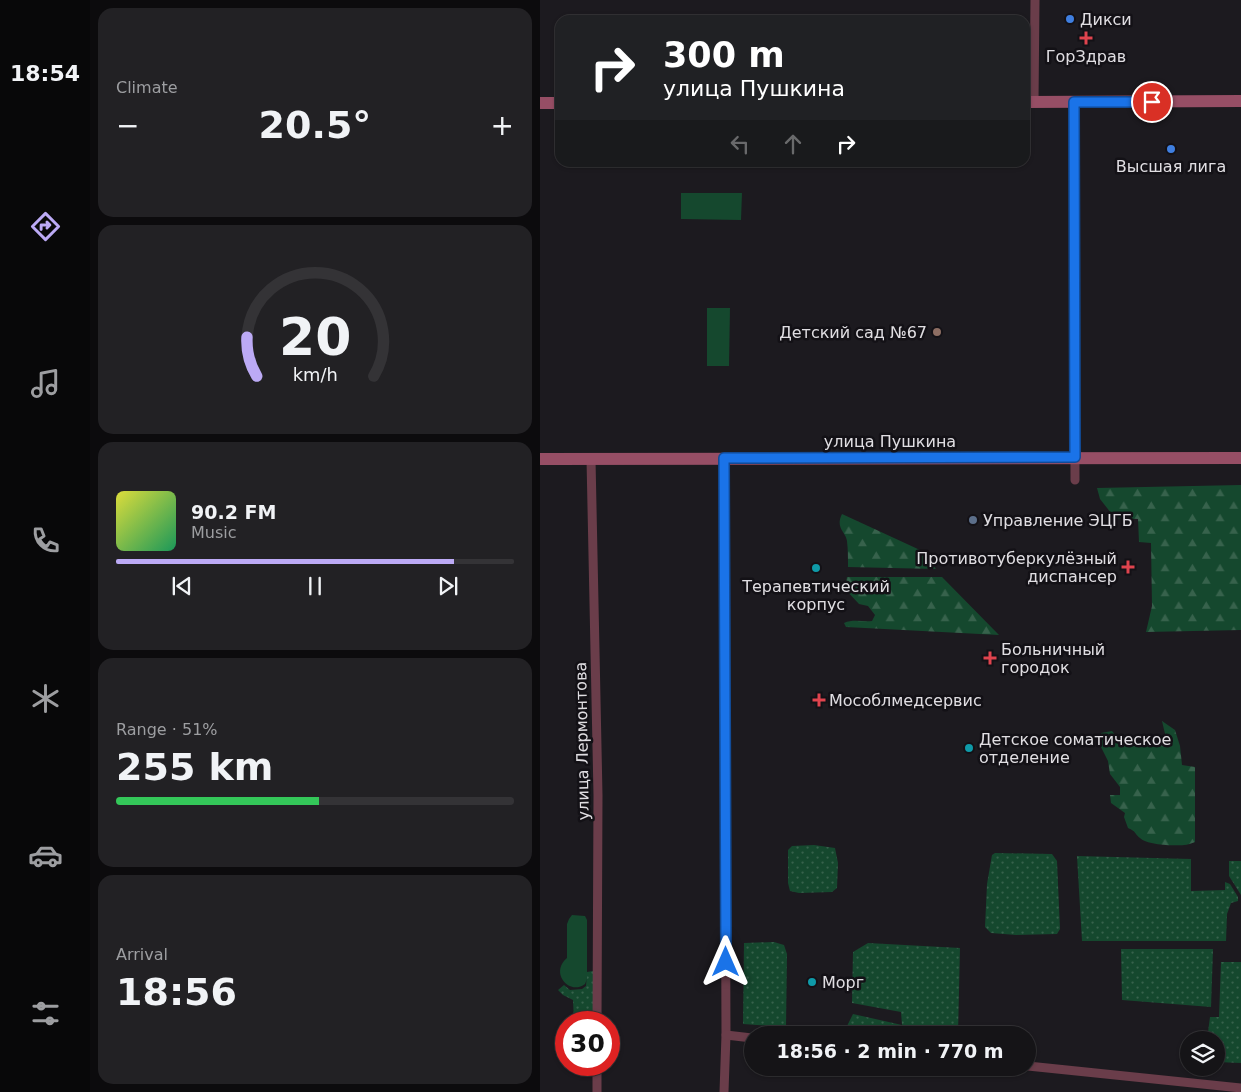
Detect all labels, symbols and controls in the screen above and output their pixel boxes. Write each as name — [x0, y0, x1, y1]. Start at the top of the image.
place label: Дикси — [1080, 10, 1132, 29]
marker: Дикси — [1064, 13, 1076, 25]
marker: ГорЗдрав — [1080, 32, 1092, 44]
icon: right — [580, 35, 645, 100]
text: 300 m — [663, 35, 785, 75]
place label: ГорЗдрав — [1046, 47, 1126, 66]
text: 18:54 — [10, 61, 80, 86]
text: улица Пушкина — [663, 76, 845, 101]
text: Climate — [116, 78, 178, 97]
pin — [1131, 81, 1173, 123]
icon: arrive — [1138, 88, 1166, 116]
text: 20.5° — [259, 103, 371, 147]
text: − — [116, 109, 139, 142]
text: + — [491, 109, 514, 142]
icon: left — [726, 130, 754, 158]
icon: ahead — [779, 130, 807, 158]
icon: right — [832, 130, 860, 158]
marker: Высшая лига — [1165, 143, 1177, 155]
place label: Высшая лига — [1116, 157, 1226, 176]
icon: directions — [28, 209, 63, 244]
text: 20 — [279, 307, 351, 367]
place label: Детский сад №67 — [779, 323, 927, 342]
marker: Детский сад №67 — [931, 326, 943, 338]
text: km/h — [292, 364, 338, 385]
icon: music — [28, 366, 63, 401]
street label: улица Пушкина — [824, 432, 956, 451]
text: 90.2 FM — [191, 501, 276, 523]
place label: Управление ЭЦГБ — [983, 511, 1133, 530]
marker: Управление ЭЦГБ — [967, 514, 979, 526]
icon: phone — [28, 523, 63, 558]
text: Music — [191, 523, 237, 542]
place label: Противотуберкулёзный диспансер — [916, 549, 1117, 586]
marker: Противотуберкулёзный диспансер — [1121, 560, 1135, 574]
marker: Терапевтический корпус — [810, 562, 822, 574]
icon: previous — [168, 572, 196, 600]
icon: pause — [301, 572, 329, 600]
icon: next — [434, 572, 462, 600]
place label: Терапевтический корпус — [741, 577, 890, 614]
place label: Больничный городок — [1001, 640, 1105, 677]
marker: Больничный городок — [983, 651, 997, 665]
street label: улица Лермонтова — [571, 662, 593, 820]
icon: climate — [28, 681, 63, 716]
place label: Мособлмедсервис — [829, 691, 982, 710]
marker: Мособлмедсервис — [813, 694, 825, 706]
text: Range · 51% — [116, 720, 218, 739]
place label: Детское соматическое отделение — [979, 730, 1171, 767]
marker: Детское соматическое отделение — [963, 742, 975, 754]
text: 255 km — [116, 745, 273, 789]
icon: car — [28, 838, 63, 873]
position arrow — [699, 935, 751, 987]
text: Arrival — [116, 945, 168, 964]
text: 18:56 — [116, 970, 237, 1014]
place label: Морг — [822, 973, 864, 992]
marker: Морг — [806, 976, 818, 988]
icon: filters — [28, 996, 63, 1031]
speed limit sign: 30 — [555, 1011, 620, 1076]
map controls — [1180, 1031, 1225, 1076]
button: layers — [1180, 1031, 1225, 1076]
text: 18:56 · 2 min · 770 m — [776, 1040, 1004, 1062]

